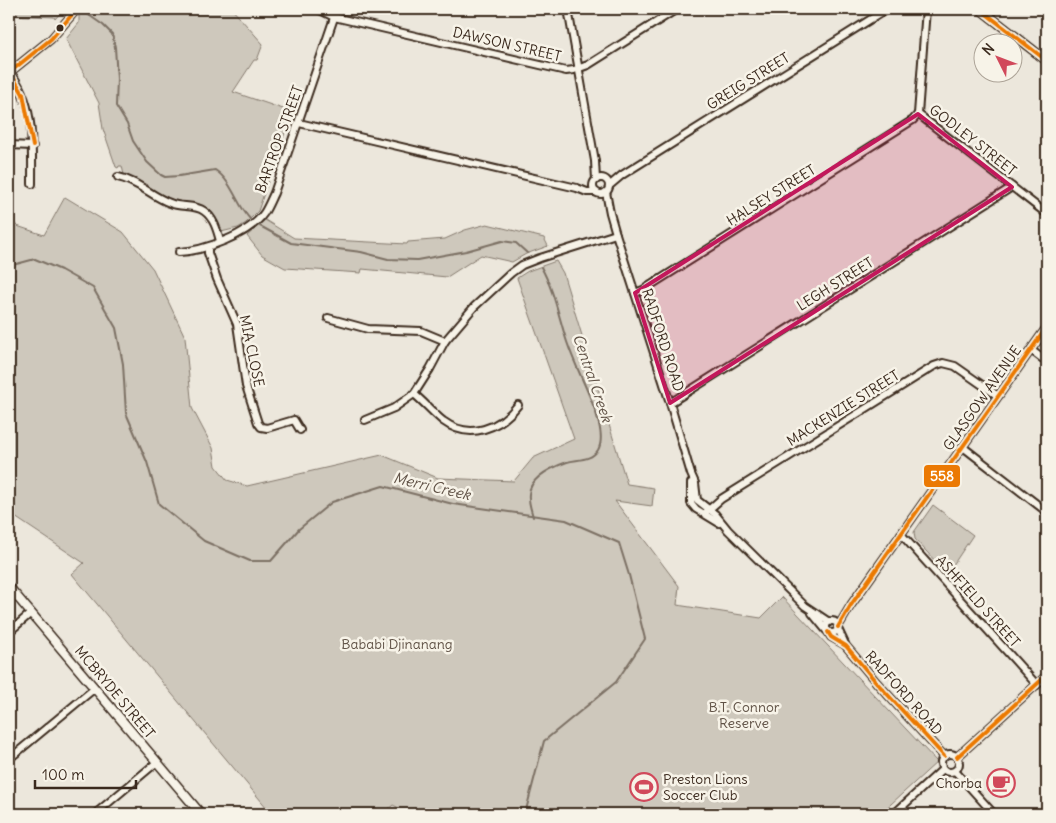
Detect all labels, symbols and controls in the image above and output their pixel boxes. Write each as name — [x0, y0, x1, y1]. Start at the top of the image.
unlabelled marker — [55, 23, 65, 33]
street label: DAWSON STREET — [451, 23, 563, 65]
north arrow — [974, 32, 1024, 82]
text: N — [978, 40, 998, 59]
street label: GREIG STREET — [703, 48, 793, 114]
street label: BARTROP STREET — [251, 83, 307, 195]
street label: GODLEY STREET — [926, 100, 1020, 180]
street label: HALSEY STREET — [723, 160, 819, 230]
street label: LEGH STREET — [793, 253, 877, 315]
street label: RADFORD ROAD — [638, 286, 688, 394]
street label: MIA CLOSE — [236, 313, 268, 389]
water label: Central Creek — [569, 331, 617, 426]
street label: GLASGOW AVENUE — [939, 342, 1025, 454]
street label: MACKENZIE STREET — [783, 366, 903, 450]
line badge: 558 — [923, 464, 961, 488]
text: 558 — [930, 467, 954, 485]
water label: Merri Creek — [392, 468, 474, 504]
street label: ASHFIELD STREET — [932, 551, 1024, 651]
park label: Bababi Djinanang — [341, 635, 453, 653]
street label: MCBRYDE STREET — [71, 642, 159, 742]
street label: RADFORD ROAD — [861, 647, 947, 739]
park label: B.T. Connor Reserve — [708, 698, 780, 732]
scale bar — [35, 758, 136, 790]
text: 100 m — [42, 765, 84, 784]
cafe icon: Chorba — [986, 768, 1016, 798]
place label: Preston Lions Soccer Club — [663, 770, 748, 804]
sports icon: Preston Lions Soccer Club — [629, 772, 659, 802]
place label: Chorba — [935, 774, 982, 792]

